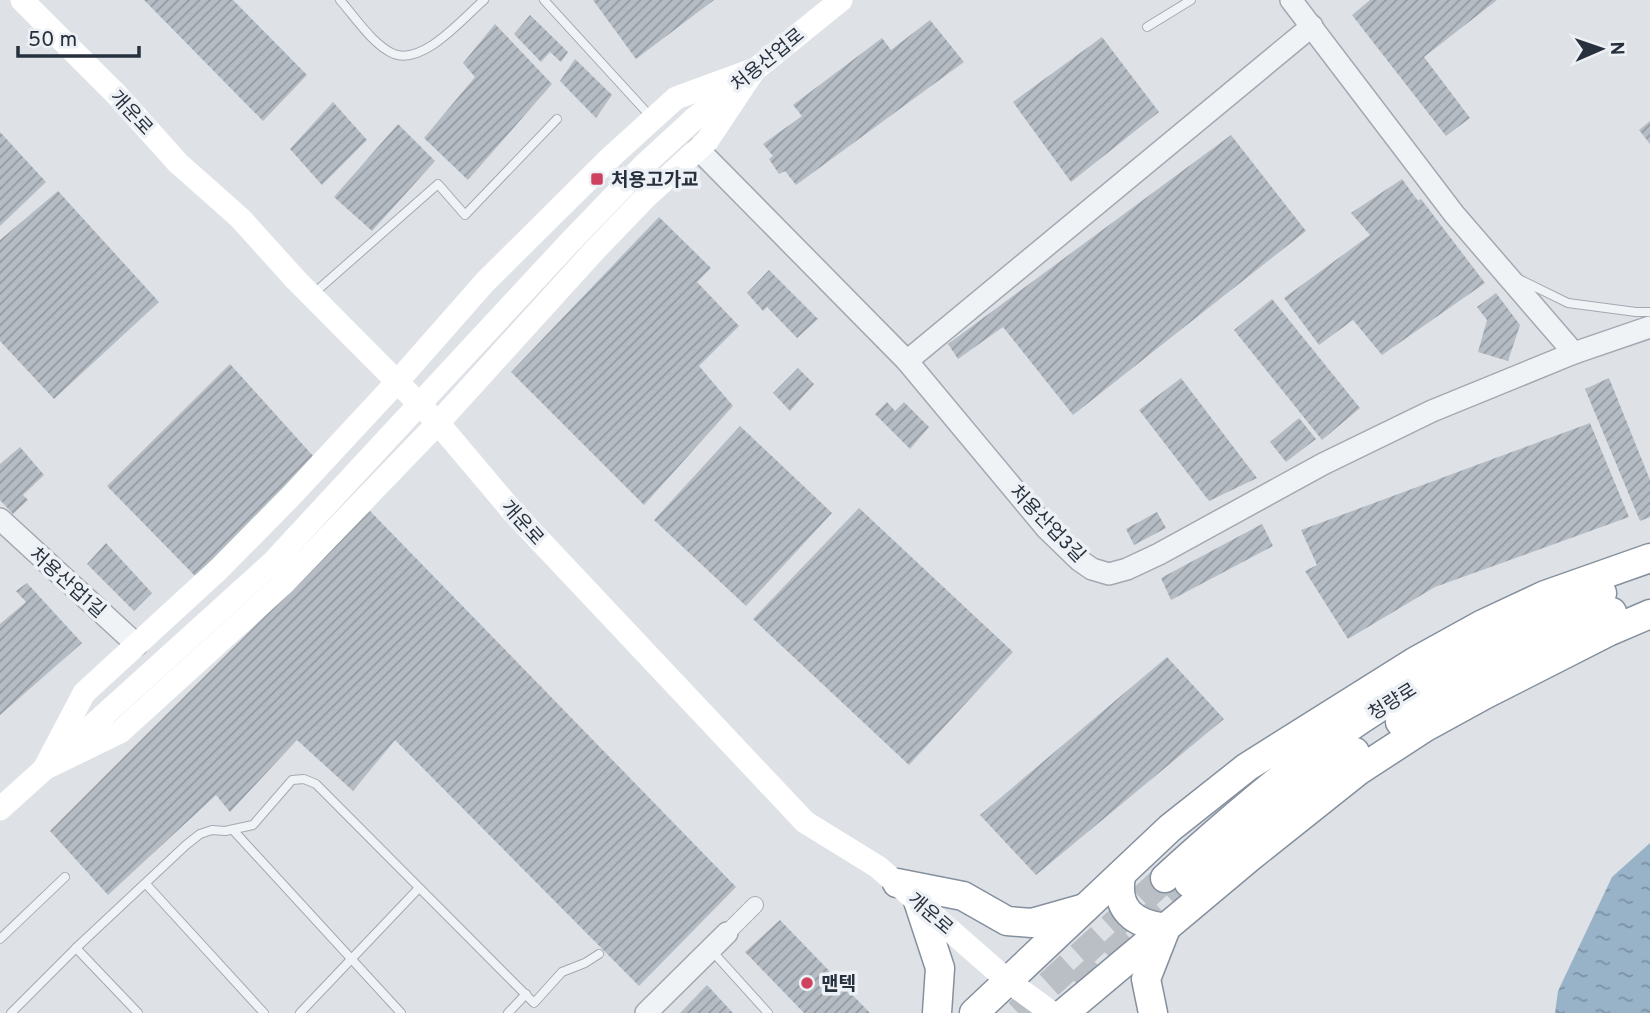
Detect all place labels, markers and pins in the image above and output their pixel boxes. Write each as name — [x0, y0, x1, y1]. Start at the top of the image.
place label: 처용고가교 — [611, 169, 698, 193]
marker: 처용고가교 — [589, 171, 605, 187]
place label: 맨텍 — [821, 973, 856, 997]
marker: 맨텍 — [799, 975, 815, 991]

